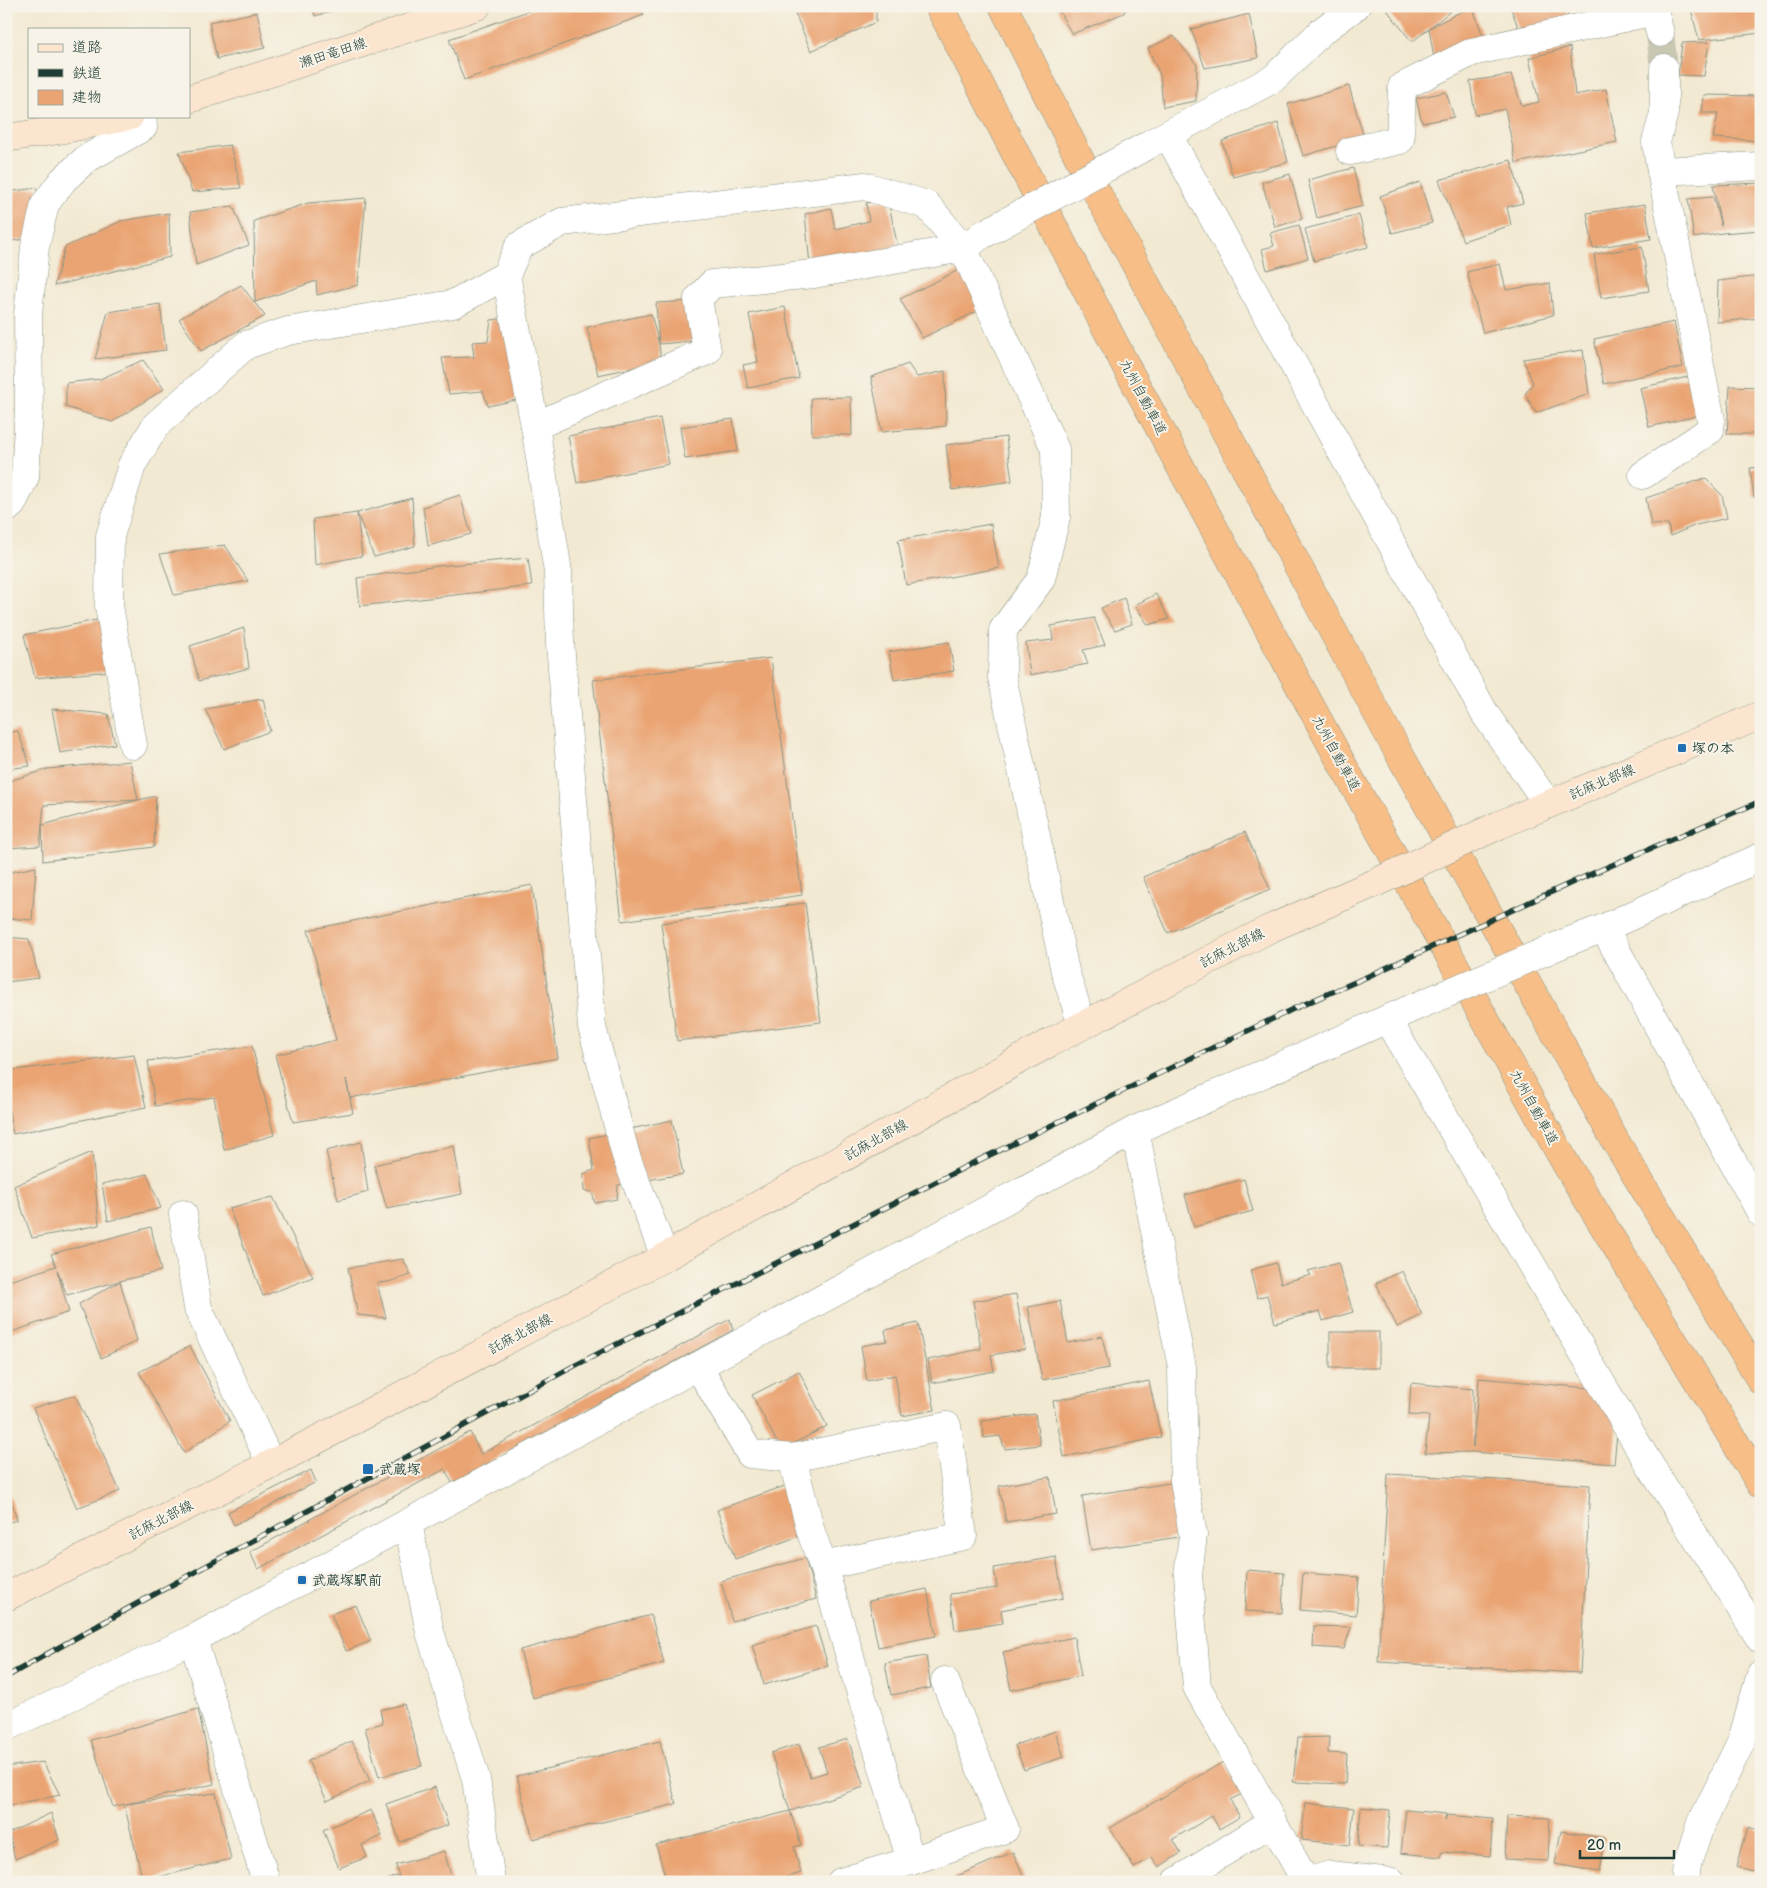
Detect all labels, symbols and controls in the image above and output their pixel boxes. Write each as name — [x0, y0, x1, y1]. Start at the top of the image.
legend — [28, 28, 190, 118]
street label: 瀬田竜田線 — [297, 34, 369, 72]
text: 道路 — [72, 38, 102, 57]
text: 鉄道 — [72, 64, 102, 83]
text: 建物 — [72, 88, 102, 107]
street label: 九州自動車道 — [1116, 356, 1170, 438]
street label: 九州自動車道 — [1308, 712, 1364, 794]
place label: 塚の本 — [1692, 740, 1734, 757]
marker: 塚の本 — [1676, 742, 1688, 754]
street label: 託麻北部線 — [1566, 761, 1638, 803]
street label: 託麻北部線 — [1197, 925, 1267, 971]
street label: 九州自動車道 — [1506, 1066, 1562, 1148]
street label: 託麻北部線 — [841, 1116, 911, 1164]
street label: 託麻北部線 — [485, 1310, 555, 1358]
place label: 武蔵塚 — [379, 1461, 421, 1478]
marker: 武蔵塚 — [361, 1462, 375, 1476]
street label: 託麻北部線 — [126, 1497, 196, 1543]
place label: 武蔵塚駅前 — [312, 1572, 382, 1589]
marker: 武蔵塚駅前 — [296, 1574, 308, 1586]
scale bar — [1580, 1828, 1673, 1860]
text: 20 m — [1587, 1836, 1621, 1855]

